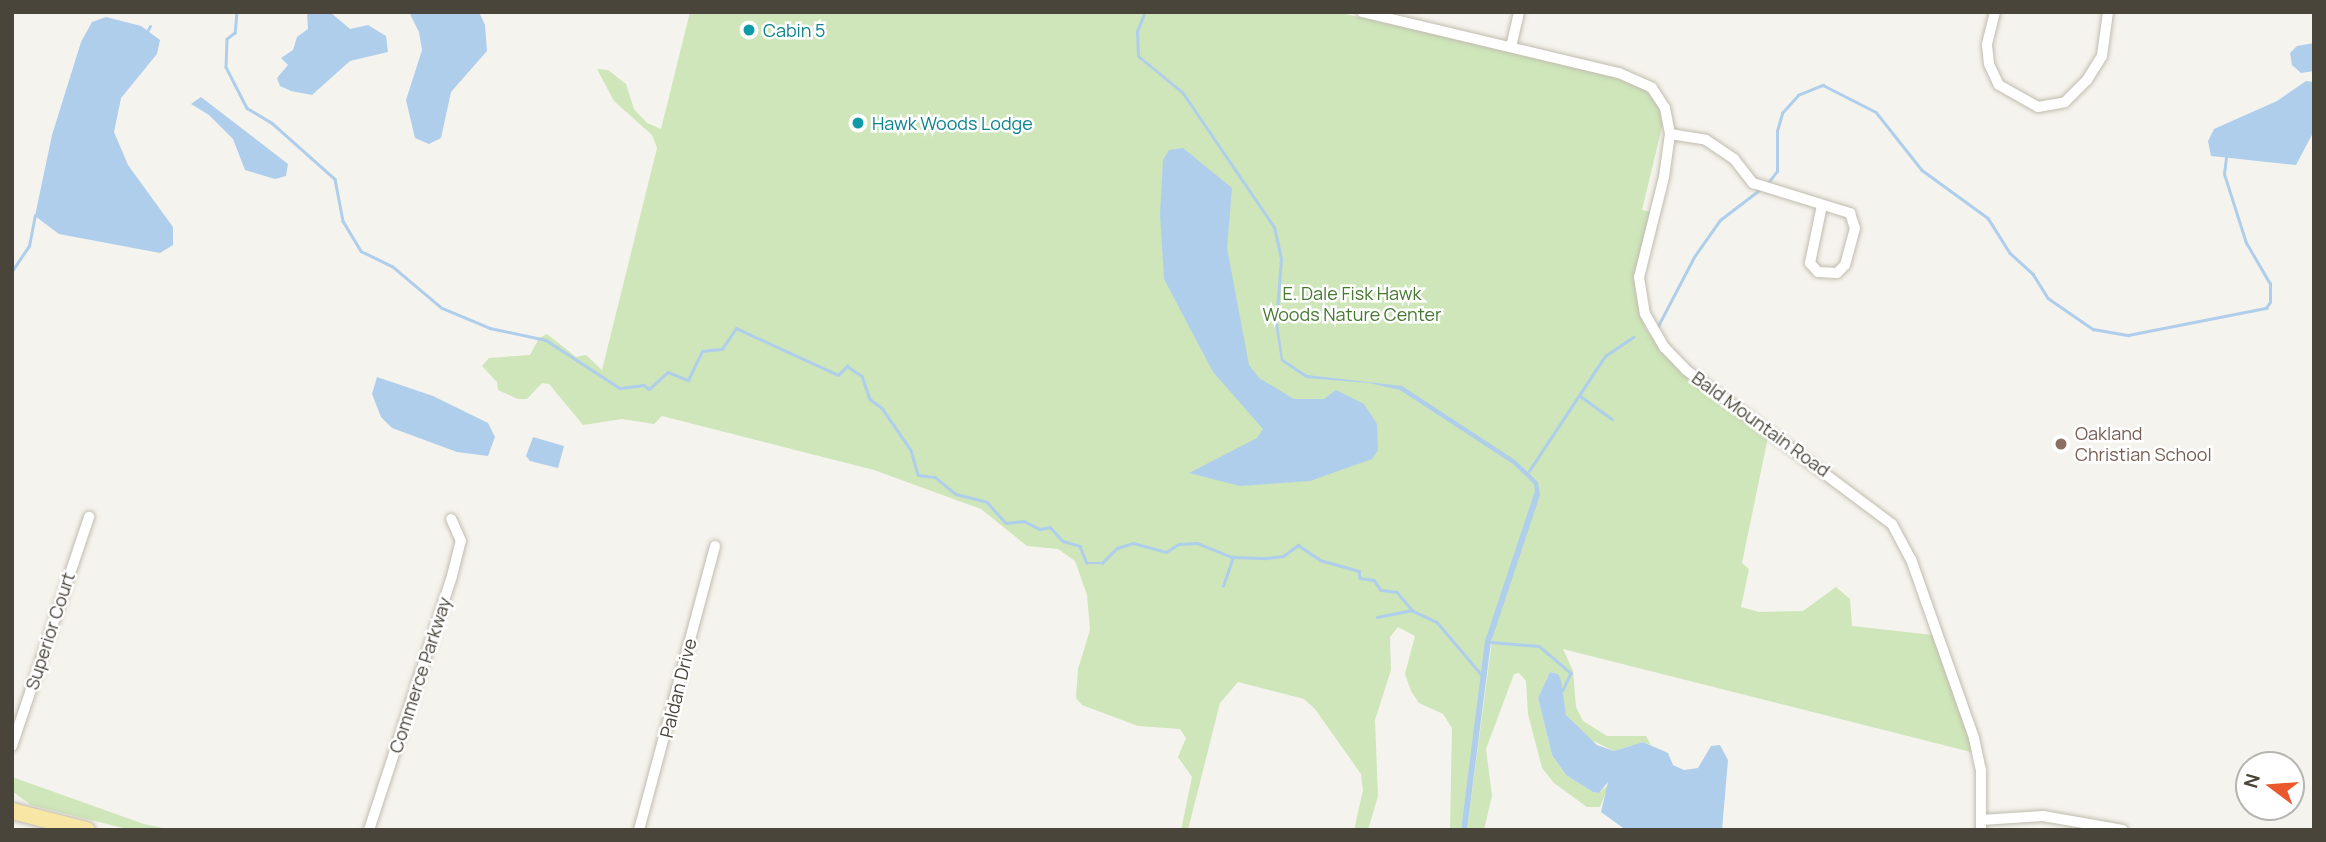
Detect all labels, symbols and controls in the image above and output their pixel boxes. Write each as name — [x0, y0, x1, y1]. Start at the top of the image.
place label: Cabin 5 — [763, 19, 825, 41]
marker: Cabin 5 — [741, 22, 757, 38]
place label: Hawk Woods Lodge — [872, 112, 1033, 134]
marker: Hawk Woods Lodge — [850, 115, 866, 131]
park label: E. Dale Fisk Hawk Woods Nature Center — [1262, 283, 1442, 326]
street label: Bald Mountain Road — [1688, 367, 1834, 481]
place label: Oakland Christian School — [2075, 423, 2212, 466]
marker: Oakland Christian School — [2053, 436, 2069, 452]
street label: Superior Court — [21, 570, 79, 692]
street label: Commerce Parkway — [385, 594, 455, 756]
street label: Paldan Drive — [655, 636, 701, 740]
north arrow — [2235, 751, 2305, 821]
text: N — [2237, 771, 2266, 791]

